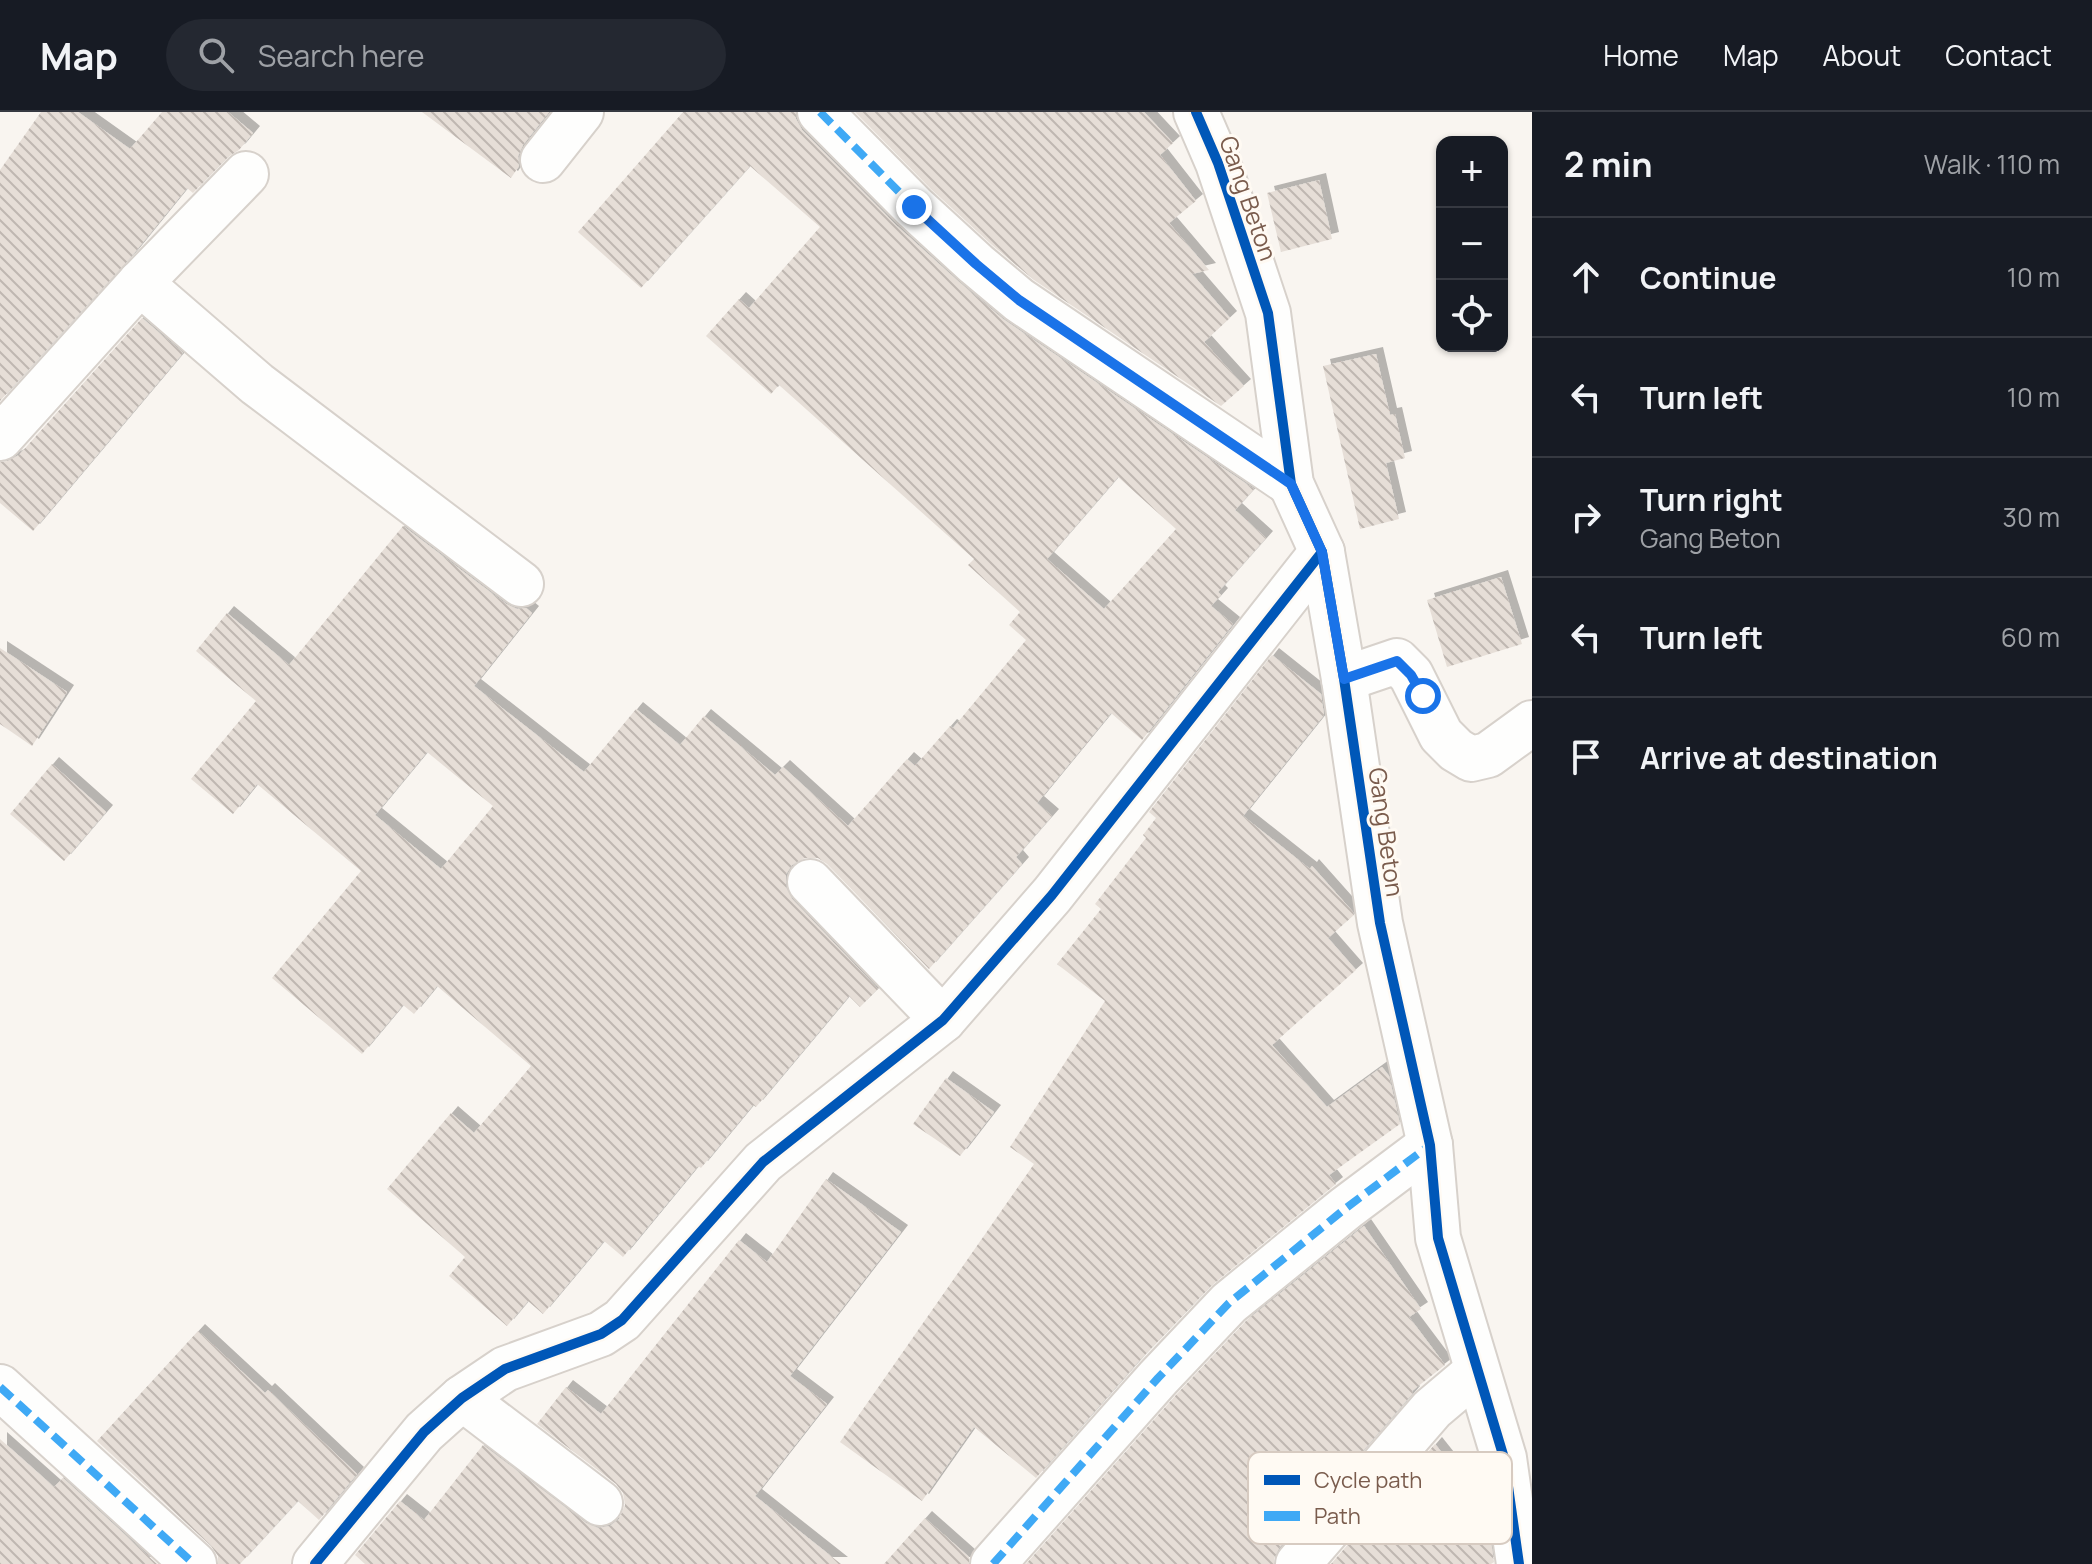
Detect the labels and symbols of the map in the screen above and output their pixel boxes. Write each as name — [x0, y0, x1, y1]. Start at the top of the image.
street label: Gang Beton — [1212, 131, 1286, 265]
route end — [896, 189, 932, 225]
route start — [1405, 678, 1441, 714]
street label: Gang Beton — [1362, 765, 1412, 899]
legend — [1248, 1452, 1512, 1544]
text: Cycle path — [1314, 1465, 1422, 1495]
text: Path — [1314, 1501, 1361, 1531]

